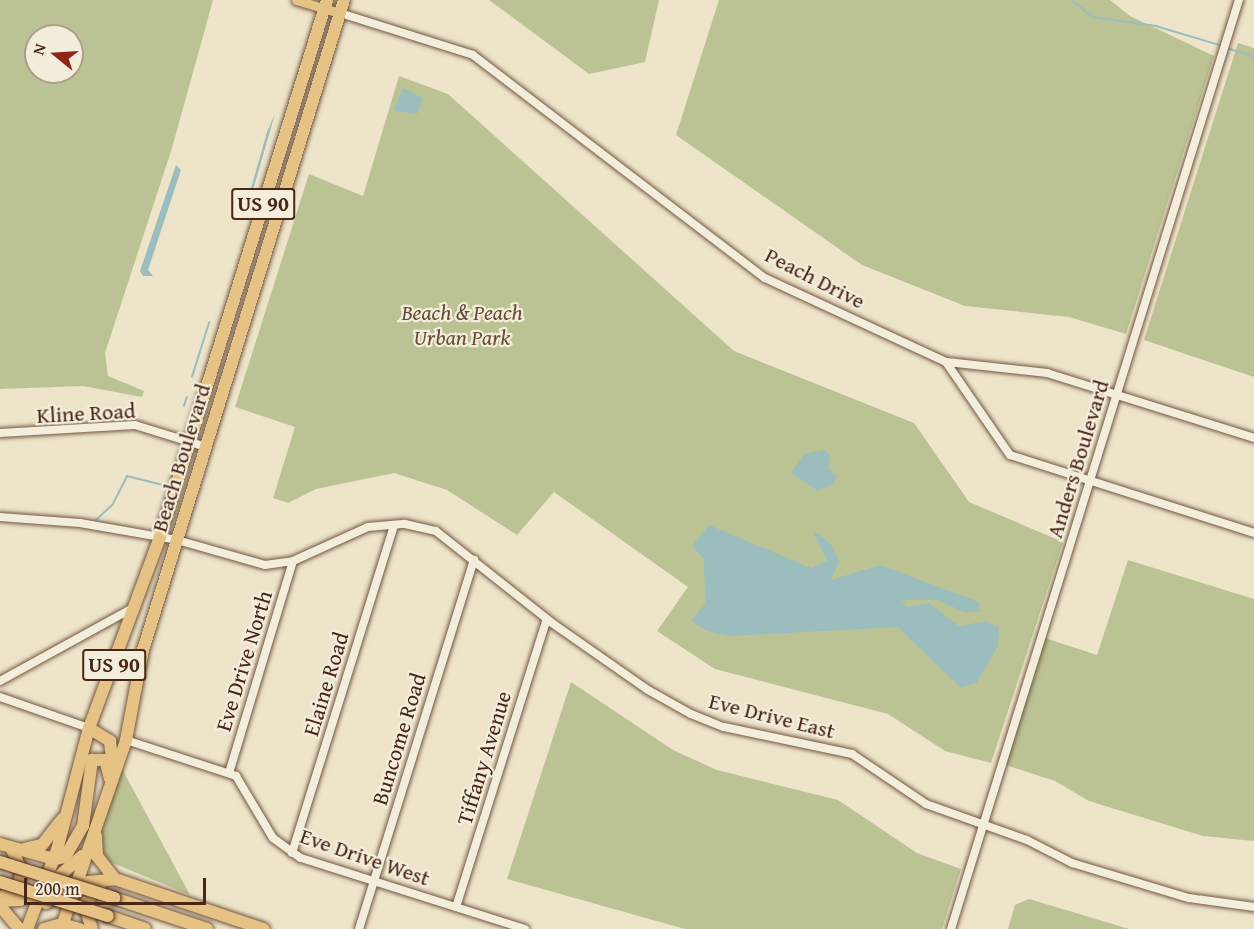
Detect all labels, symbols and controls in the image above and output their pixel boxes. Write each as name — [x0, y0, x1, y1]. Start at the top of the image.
north arrow — [24, 24, 84, 84]
text: N — [26, 40, 52, 58]
road number: US 90 — [230, 186, 296, 222]
street label: Peach Drive — [761, 242, 869, 314]
park label: Beach & Peach Urban Park — [401, 299, 523, 350]
street label: Anders Boulevard — [1041, 377, 1115, 541]
street label: Beach Boulevard — [146, 381, 216, 535]
street label: Kline Road — [36, 397, 136, 429]
street label: Eve Drive North — [210, 587, 278, 735]
street label: Elaine Road — [298, 629, 354, 739]
road number: US 90 — [81, 647, 147, 683]
street label: Buncome Road — [366, 670, 432, 808]
street label: Tiffany Avenue — [451, 688, 517, 828]
street label: Eve Drive East — [706, 688, 838, 744]
street label: Eve Drive West — [297, 822, 433, 892]
scale bar — [27, 866, 208, 904]
text: 200 m — [35, 875, 80, 902]

